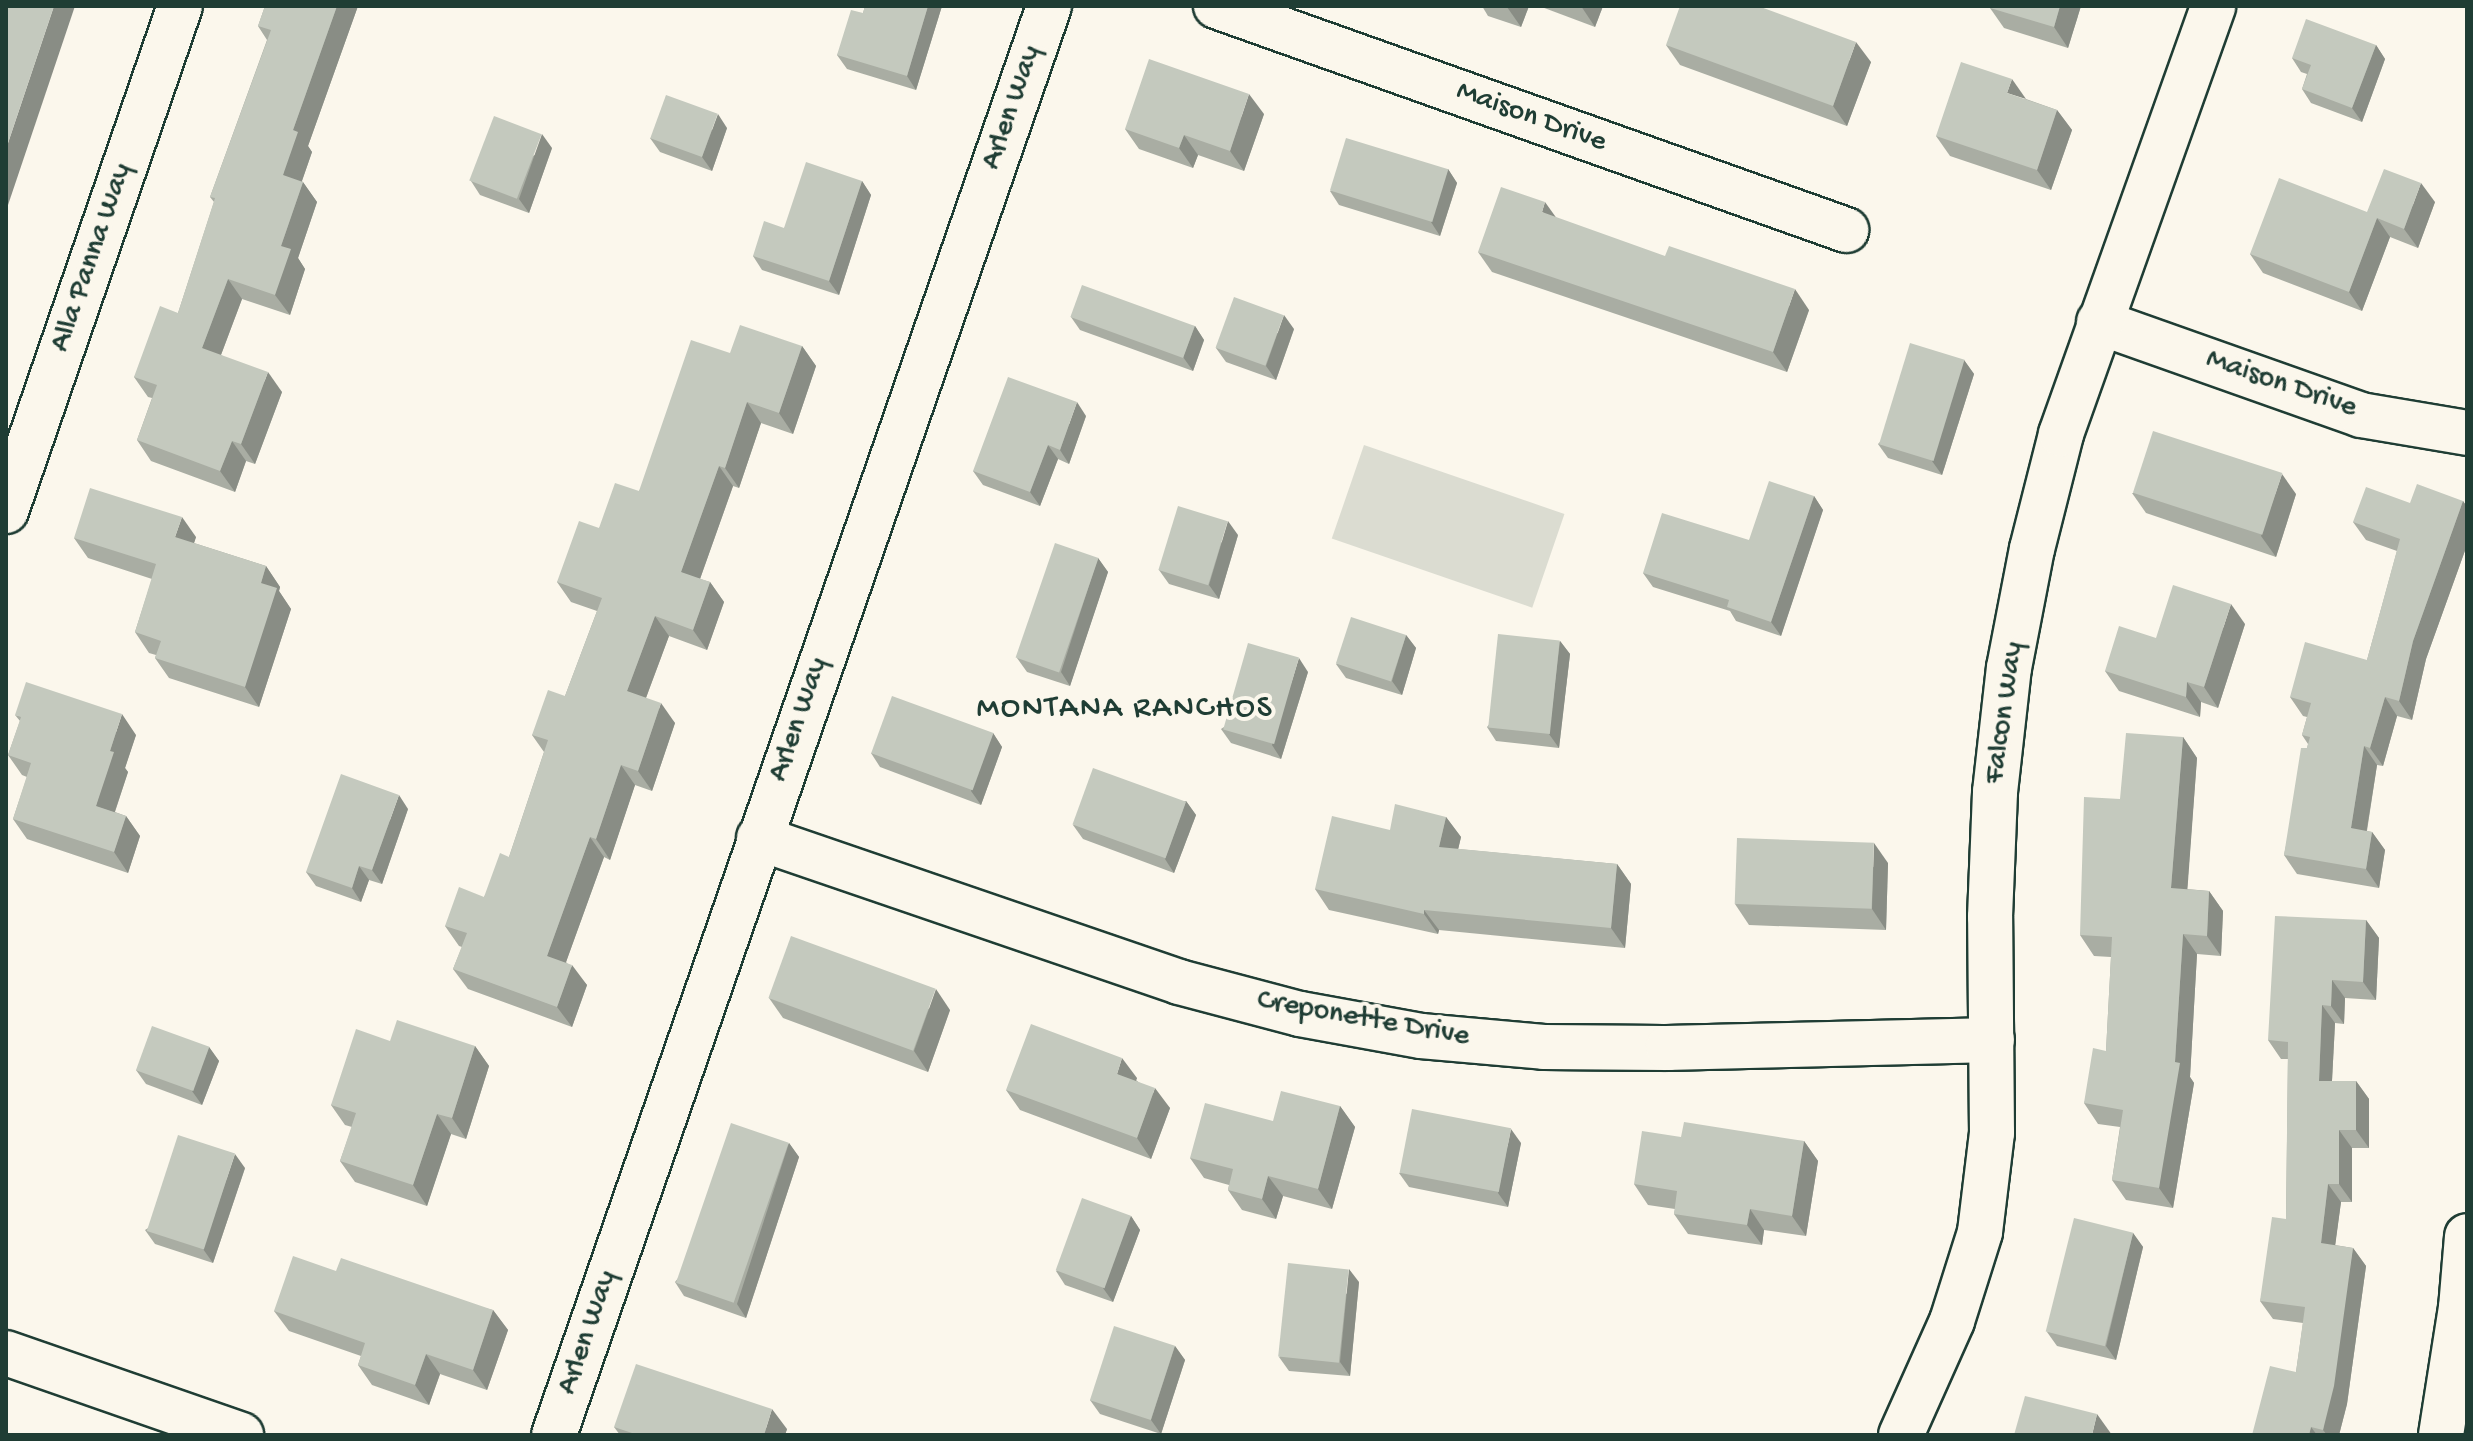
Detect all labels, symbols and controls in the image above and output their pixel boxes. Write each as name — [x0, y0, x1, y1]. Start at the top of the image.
street label: Arlen Way — [975, 41, 1051, 175]
street label: Maison Drive — [1451, 74, 1611, 162]
street label: Alla Panna Way — [44, 159, 142, 357]
street label: Maison Drive — [2201, 342, 2361, 428]
street label: Falcon Way — [1978, 640, 2034, 786]
street label: Arlen Way — [762, 653, 838, 787]
district label: MONTANA RANCHOS — [976, 690, 1274, 728]
street label: Creponette Drive — [1254, 984, 1472, 1056]
street label: Arlen Way — [551, 1266, 627, 1400]

